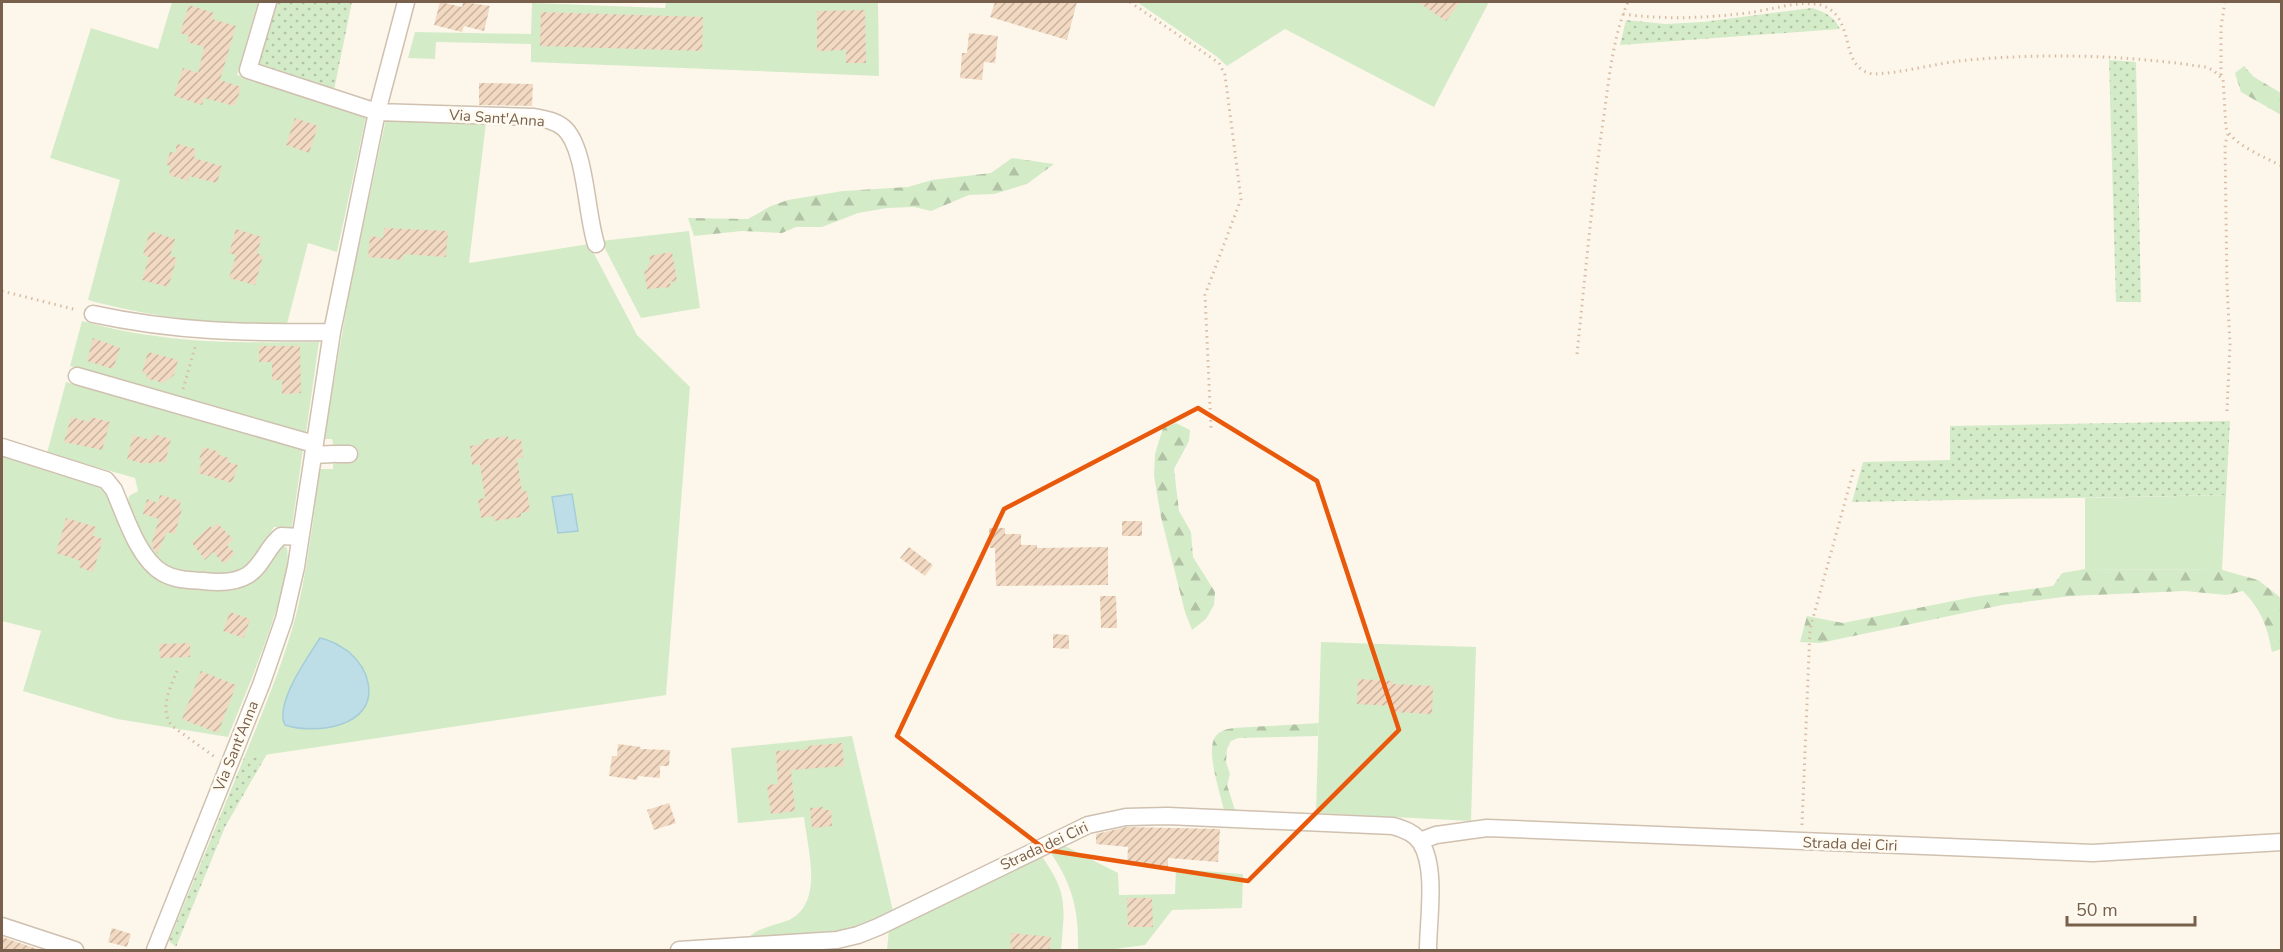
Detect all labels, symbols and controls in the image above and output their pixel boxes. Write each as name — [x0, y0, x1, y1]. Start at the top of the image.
street label: Via Sant'Anna — [448, 105, 545, 131]
street label: Via Sant'Anna — [208, 698, 263, 795]
street label: Strada dei Ciri — [997, 817, 1091, 875]
street label: Strada dei Ciri — [1802, 832, 1898, 856]
scale bar — [2067, 889, 2194, 927]
text: 50 m — [2076, 898, 2118, 922]

